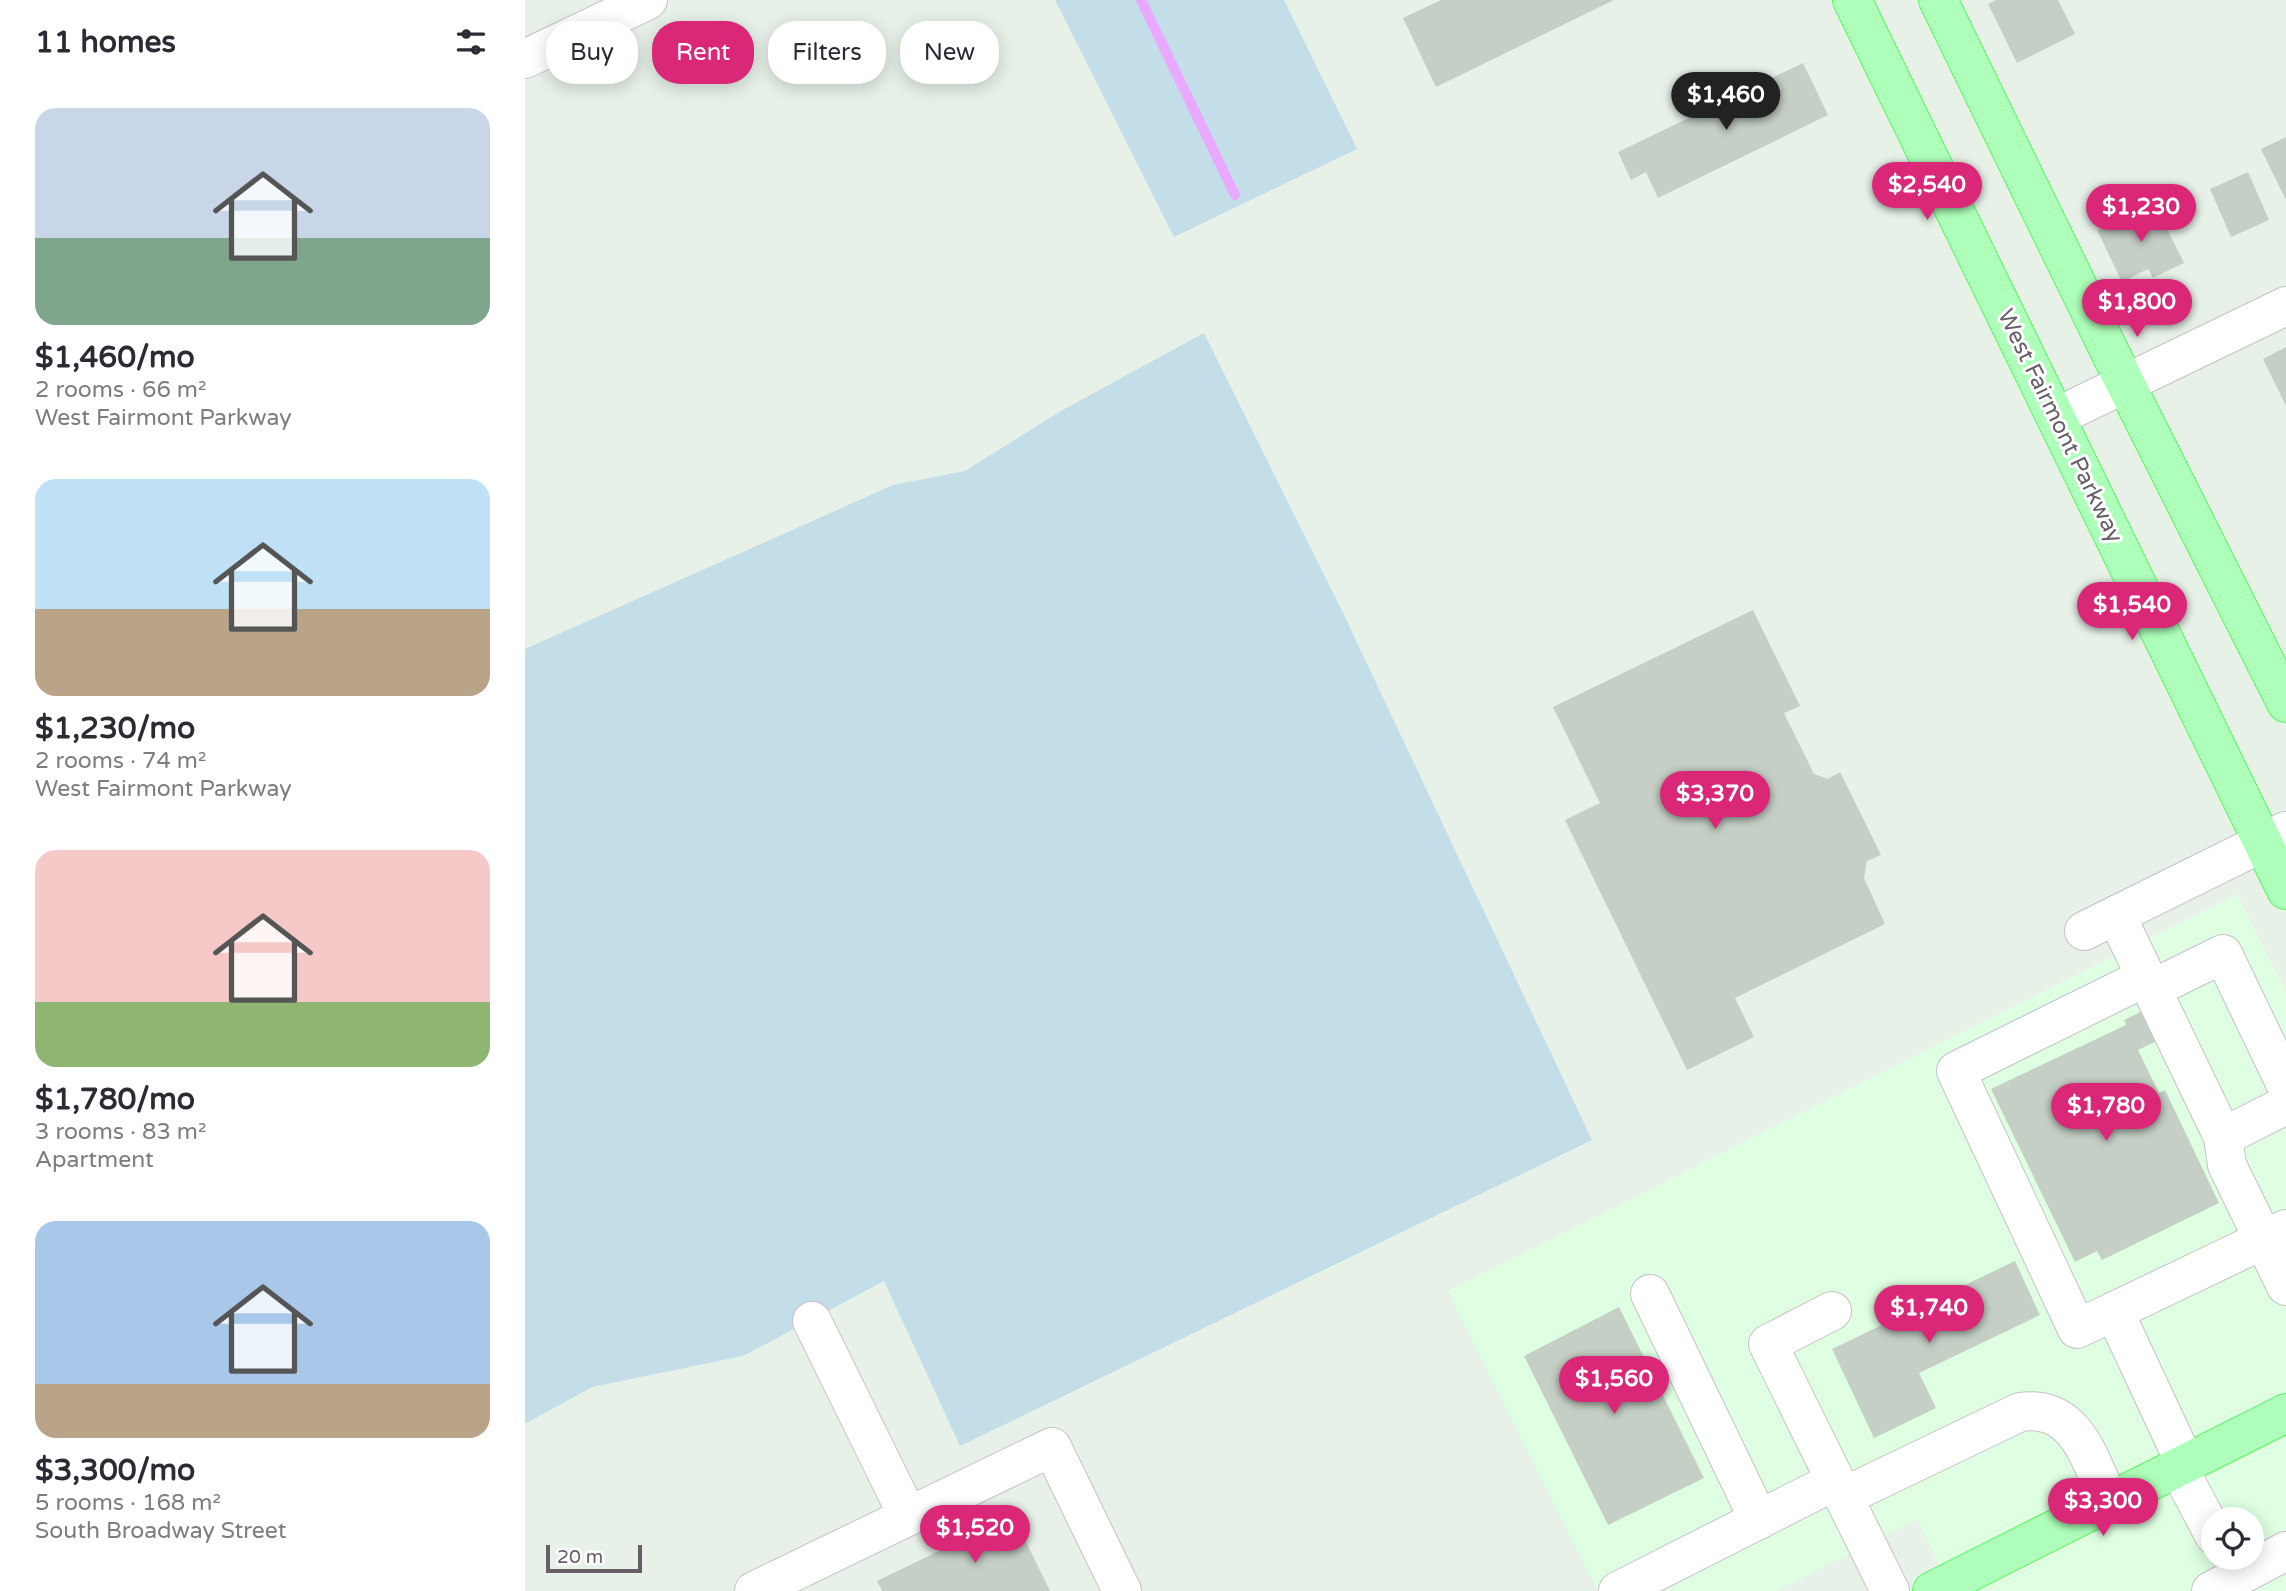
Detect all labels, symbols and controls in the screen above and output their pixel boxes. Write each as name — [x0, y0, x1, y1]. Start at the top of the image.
chip: Buy — [546, 21, 638, 84]
chip: Rent — [652, 21, 754, 84]
chip: Filters — [768, 21, 886, 84]
chip: New — [900, 21, 999, 84]
icon: filters — [452, 23, 490, 61]
text: 11 homes — [35, 24, 176, 61]
pin: $1,460 — [1669, 72, 1783, 132]
text: $1,460 — [1687, 81, 1765, 109]
icon: home — [200, 153, 326, 279]
pin: $2,540 — [1870, 162, 1984, 222]
text: $2,540 — [1888, 171, 1966, 199]
pin: $1,230 — [2084, 184, 2198, 244]
text: $1,230 — [2102, 193, 2180, 221]
pin: $1,800 — [2080, 280, 2194, 339]
text: $1,800 — [2098, 288, 2176, 316]
street label: West Fairmont Parkway — [1991, 305, 2129, 547]
text: $1,460/mo — [35, 339, 195, 376]
text: 2 rooms · 66 m² — [35, 376, 206, 404]
text: West Fairmont Parkway — [35, 404, 292, 432]
icon: home — [200, 524, 326, 650]
pin: $1,540 — [2075, 582, 2189, 642]
text: $1,540 — [2093, 591, 2171, 619]
text: $1,230/mo — [35, 710, 195, 747]
text: 2 rooms · 74 m² — [35, 747, 206, 775]
pin: $3,370 — [1658, 772, 1772, 831]
text: West Fairmont Parkway — [35, 775, 292, 803]
text: $3,370 — [1676, 780, 1754, 808]
icon: home — [200, 895, 326, 1021]
text: $1,780/mo — [35, 1081, 195, 1118]
pin: $1,780 — [2049, 1084, 2163, 1143]
text: $1,780 — [2067, 1092, 2145, 1120]
text: 3 rooms · 83 m² — [35, 1118, 206, 1146]
text: Apartment — [35, 1146, 154, 1174]
icon: home — [200, 1266, 326, 1392]
pin: $1,740 — [1872, 1286, 1986, 1345]
text: $1,740 — [1890, 1294, 1968, 1322]
pin: $1,560 — [1557, 1356, 1671, 1416]
text: $1,560 — [1575, 1365, 1653, 1393]
text: $3,300/mo — [35, 1452, 195, 1489]
pin: $3,300 — [2046, 1478, 2160, 1538]
text: $3,300 — [2064, 1487, 2142, 1515]
text: 5 rooms · 168 m² — [35, 1489, 221, 1517]
pin: $1,520 — [918, 1506, 1032, 1565]
map controls — [2201, 1507, 2264, 1570]
button: locate — [2201, 1507, 2264, 1570]
text: $1,520 — [936, 1514, 1014, 1542]
text: South Broadway Street — [35, 1517, 286, 1545]
scale bar — [546, 1542, 642, 1574]
text: 20 m — [557, 1546, 603, 1568]

